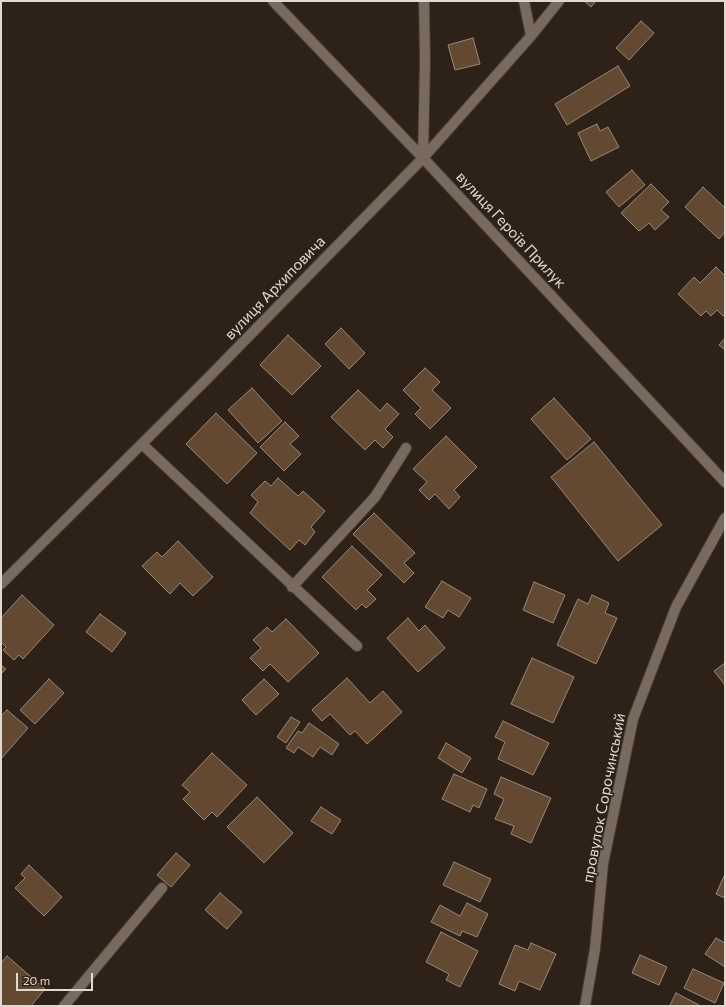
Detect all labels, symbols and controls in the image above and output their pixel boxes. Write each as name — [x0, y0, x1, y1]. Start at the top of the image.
street label: вулиця Героїв Прилук — [452, 168, 570, 292]
street label: вулиця Архиповича — [221, 232, 329, 344]
street label: провулок Сорочинський — [579, 712, 629, 884]
scale bar — [18, 965, 95, 991]
text: 20 m — [23, 973, 50, 987]

